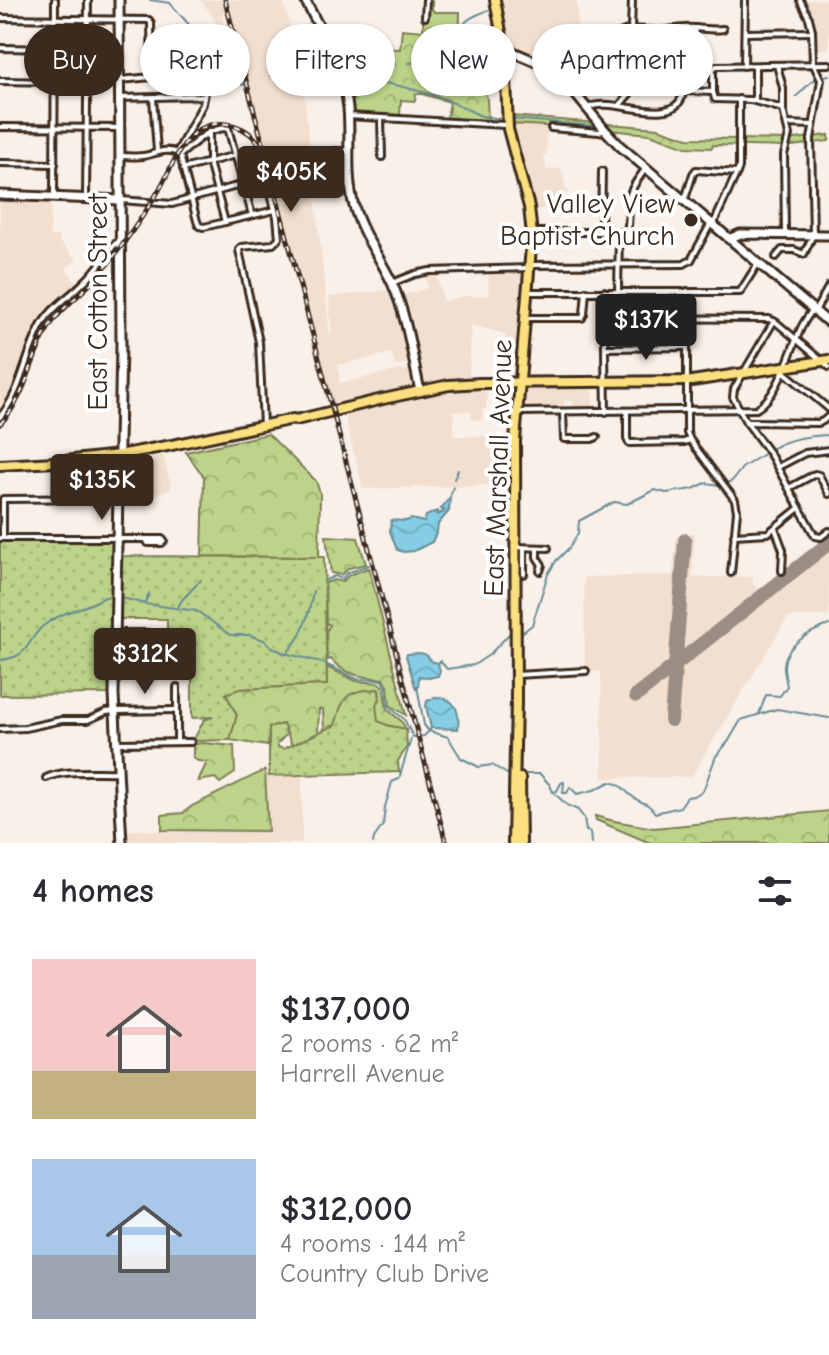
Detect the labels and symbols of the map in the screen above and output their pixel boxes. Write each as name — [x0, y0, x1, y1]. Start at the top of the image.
pin: $405K — [235, 146, 347, 214]
place label: Valley View Baptist Church — [500, 188, 675, 252]
street label: East Cotton Street — [82, 192, 114, 411]
marker: Valley View Baptist Church — [682, 211, 700, 229]
pin: $137K — [590, 294, 702, 362]
street label: East Marshall Avenue — [478, 339, 518, 597]
pin: $135K — [46, 454, 158, 522]
pin: $312K — [89, 628, 201, 696]

